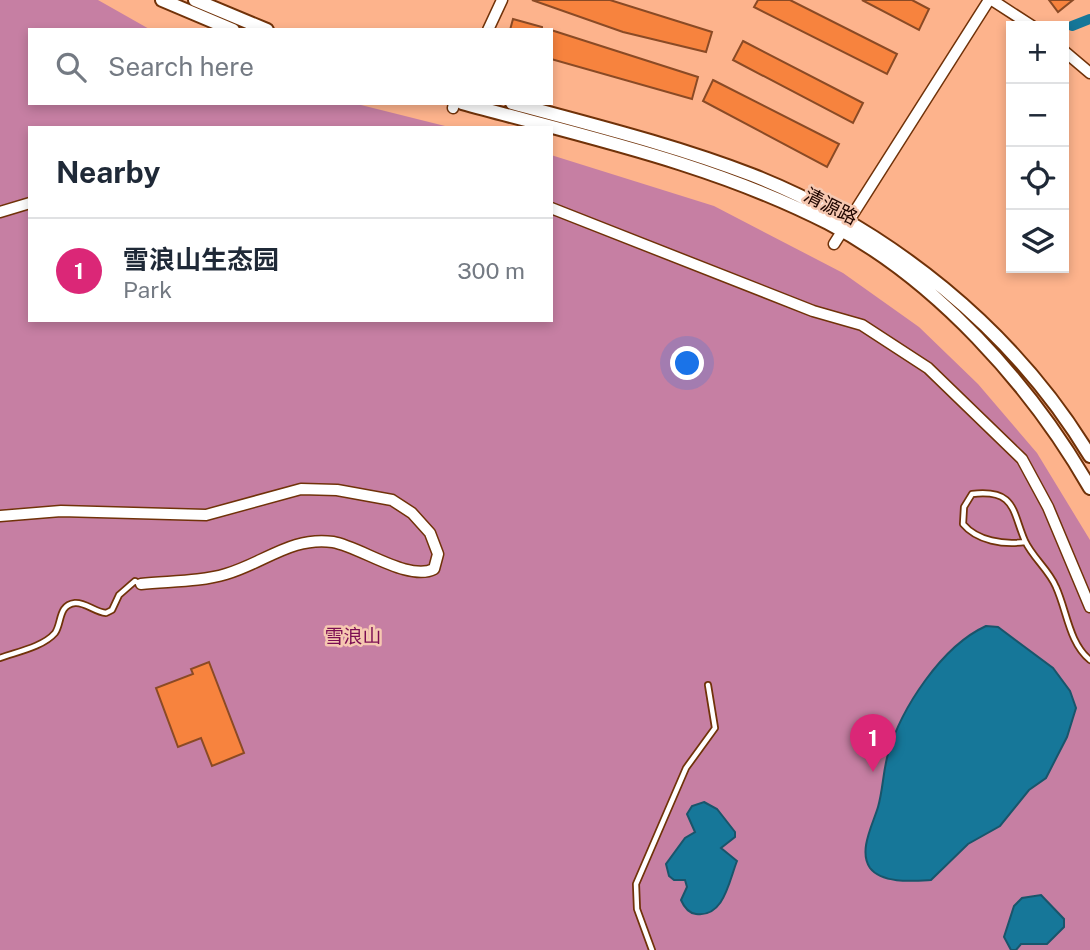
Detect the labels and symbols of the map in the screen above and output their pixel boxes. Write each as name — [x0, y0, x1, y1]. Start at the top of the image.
street label: 清源路 — [801, 183, 861, 229]
your location — [670, 346, 704, 380]
park label: 雪浪山 — [324, 625, 382, 647]
pin: 1 — [850, 714, 896, 772]

